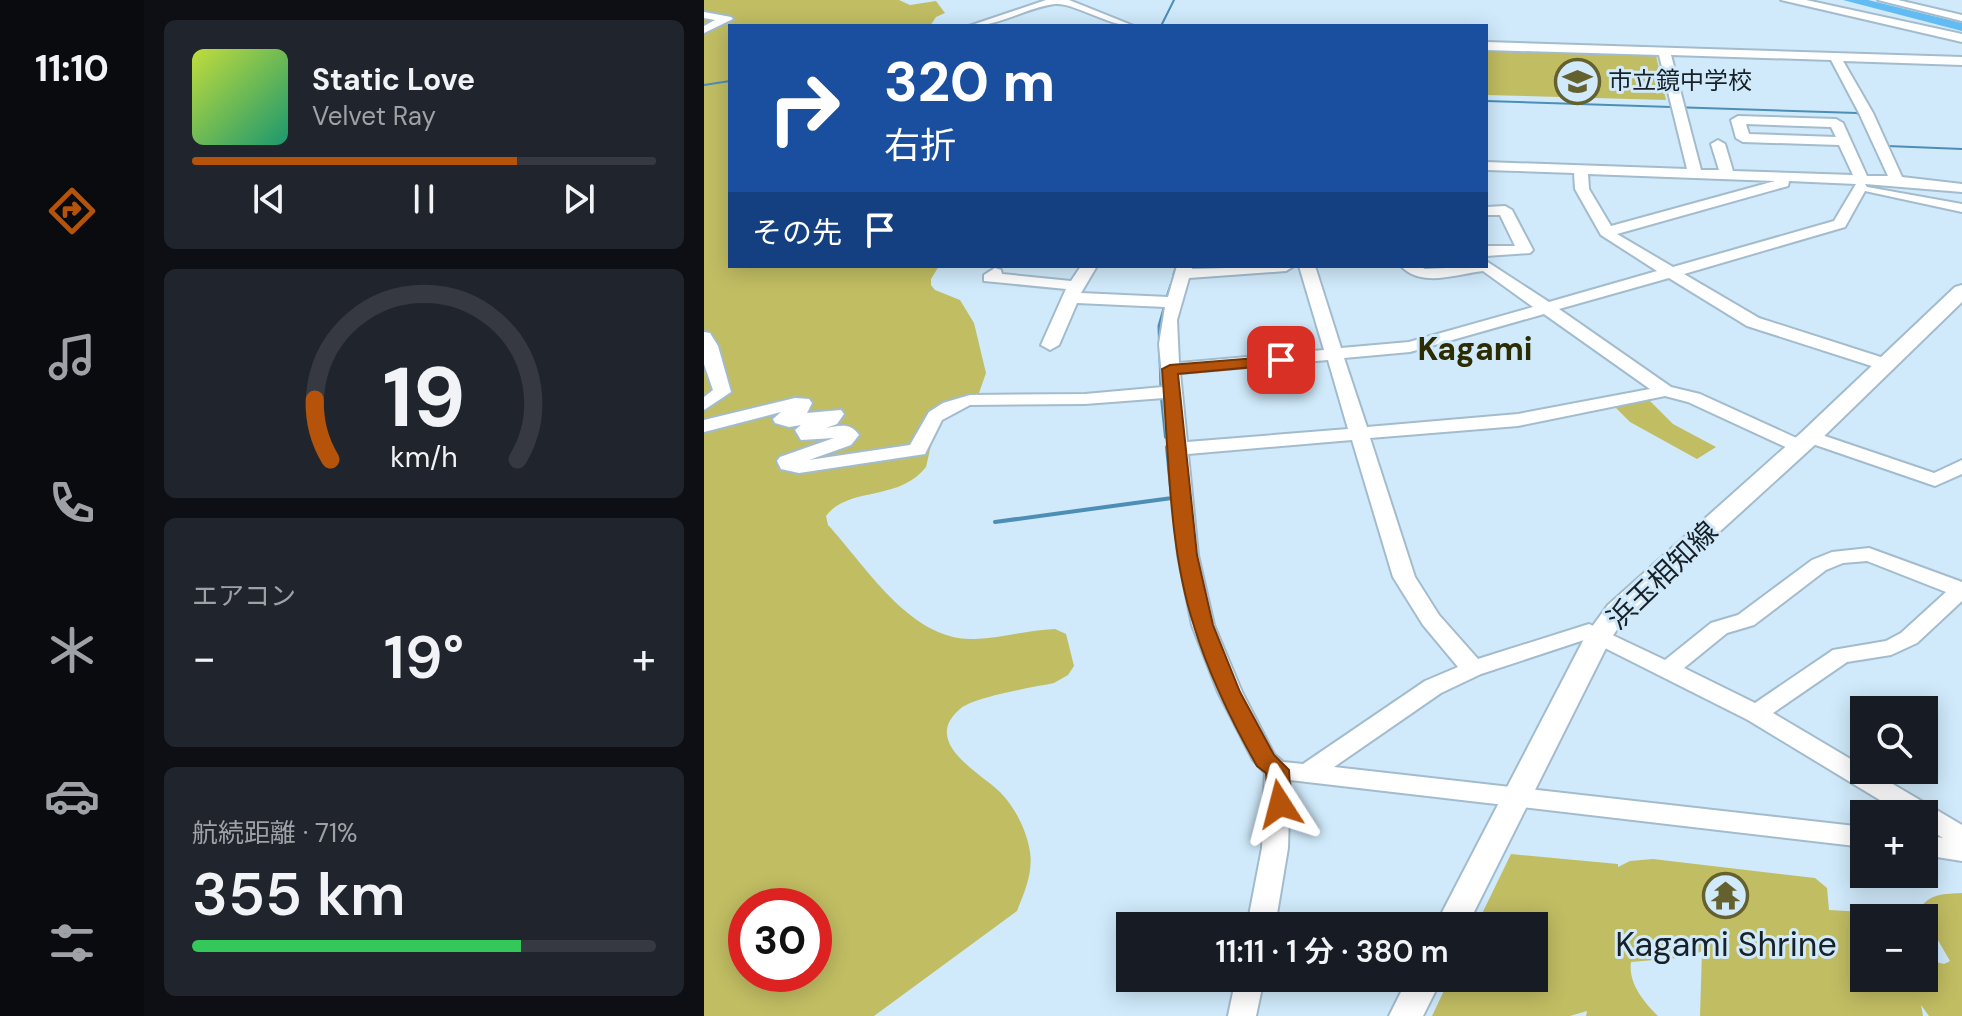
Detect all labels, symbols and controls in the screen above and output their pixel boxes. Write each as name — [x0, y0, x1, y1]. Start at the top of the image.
text: 11:10 — [35, 45, 109, 92]
text: 320 m — [884, 45, 1055, 118]
icon: right — [752, 56, 856, 160]
school or university icon: 市立鏡中学校 — [1553, 57, 1601, 105]
text: Static Love — [312, 60, 475, 99]
place label: 市立鏡中学校 — [1608, 65, 1752, 96]
text: Velvet Ray — [312, 99, 436, 133]
text: 右折 — [884, 122, 956, 169]
icon: previous — [247, 177, 291, 221]
icon: pause — [402, 177, 446, 221]
icon: next — [557, 177, 601, 221]
icon: directions — [44, 183, 100, 239]
icon: arrive — [858, 208, 902, 252]
text: その先 — [752, 213, 842, 252]
pin — [1247, 326, 1315, 394]
district label: Kagami — [1417, 328, 1533, 370]
icon: music — [44, 329, 100, 385]
icon: arrive — [1259, 338, 1303, 382]
text: 19 — [382, 342, 466, 451]
text: km/h — [390, 439, 458, 476]
icon: phone — [44, 475, 100, 531]
street label: 浜玉相知線 — [1599, 513, 1726, 637]
text: エアコン — [192, 579, 296, 613]
text: 19° — [384, 618, 464, 697]
icon: climate — [44, 622, 100, 678]
text: − — [192, 629, 216, 687]
text: + — [632, 629, 656, 687]
map controls — [1850, 696, 1938, 992]
button: search — [1850, 696, 1938, 784]
position arrow — [1238, 762, 1322, 846]
icon: car — [44, 768, 100, 824]
button: + — [1850, 800, 1938, 888]
text: 航続距離 · 71% — [192, 816, 358, 850]
text: 355 km — [192, 855, 406, 934]
temple icon: Kagami Shrine — [1702, 872, 1750, 920]
speed limit sign: 30 — [728, 888, 832, 992]
button: − — [1850, 904, 1938, 992]
icon: filters — [44, 915, 100, 971]
place label: Kagami Shrine — [1615, 922, 1837, 967]
text: 11:11 · 1 分 · 380 m — [1216, 932, 1448, 971]

